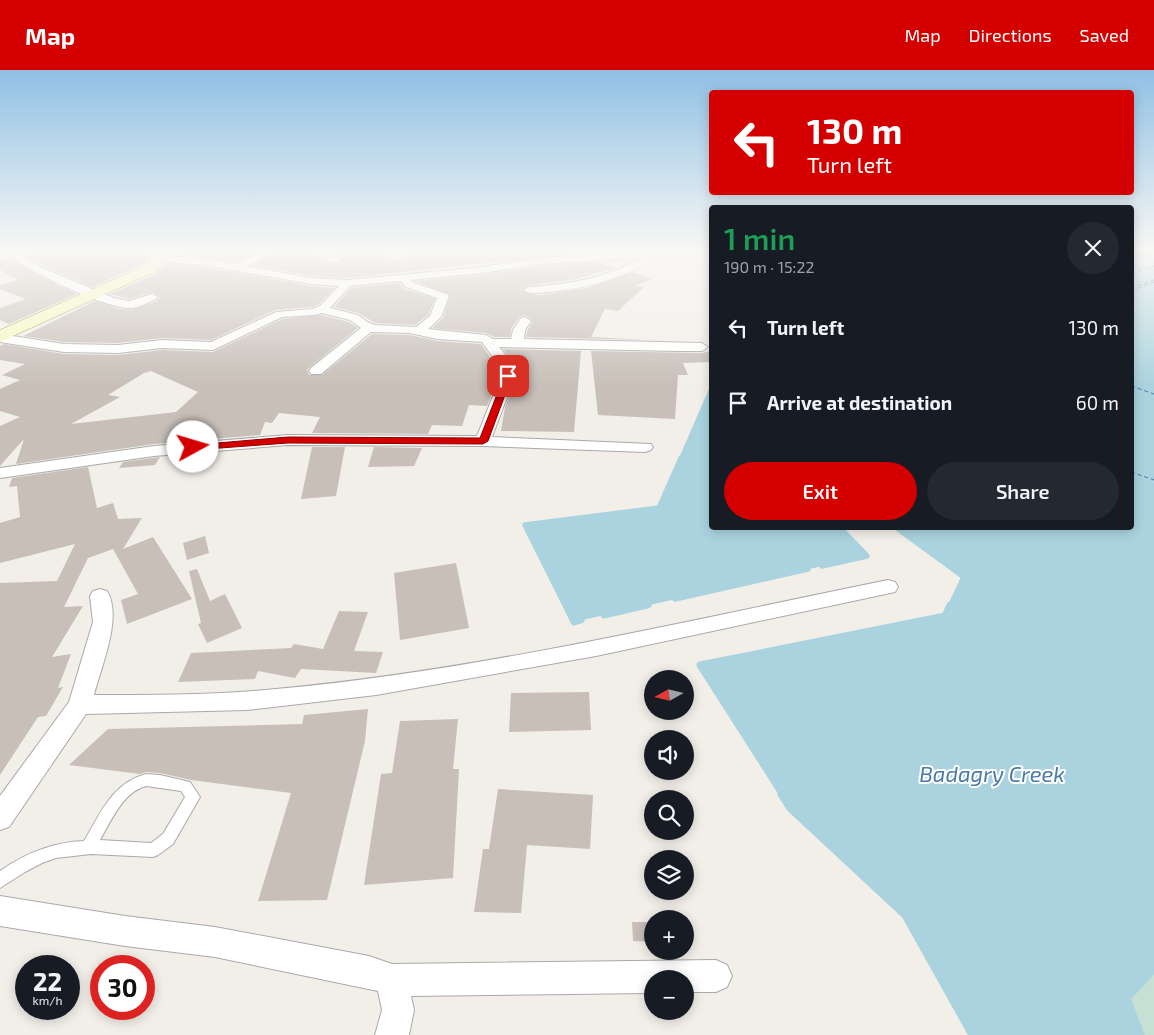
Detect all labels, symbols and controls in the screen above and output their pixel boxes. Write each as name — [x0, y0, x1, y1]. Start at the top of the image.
text: Map — [25, 21, 75, 50]
text: Map — [904, 24, 941, 46]
text: Directions — [969, 24, 1052, 46]
text: Saved — [1080, 24, 1129, 46]
text: 130 m — [807, 109, 902, 151]
icon: left — [724, 110, 789, 175]
text: Turn left — [807, 151, 892, 177]
text: 1 min — [724, 220, 795, 256]
button: close — [1067, 222, 1119, 274]
text: 190 m · 15:22 — [724, 257, 814, 276]
icon: left — [724, 314, 752, 342]
text: Turn left — [767, 316, 844, 339]
text: 130 m — [1069, 316, 1119, 339]
pin — [487, 355, 529, 397]
icon: arrive — [494, 362, 522, 390]
icon: arrive — [724, 389, 752, 417]
text: Arrive at destination — [767, 391, 952, 414]
text: 60 m — [1076, 391, 1119, 414]
position arrow — [166, 420, 218, 472]
button: Exit — [724, 462, 917, 520]
button: Share — [927, 462, 1119, 520]
north arrow — [644, 670, 694, 720]
map controls — [644, 670, 694, 1020]
button: sound — [644, 730, 694, 780]
water label: Badagry Creek — [919, 760, 1065, 787]
button: search — [644, 790, 694, 840]
button: layers — [644, 850, 694, 900]
button: + — [644, 910, 694, 960]
speed limit sign: 30 — [90, 955, 155, 1020]
text: 22 — [33, 966, 62, 996]
button: − — [644, 970, 694, 1020]
text: km/h — [33, 993, 62, 1007]

